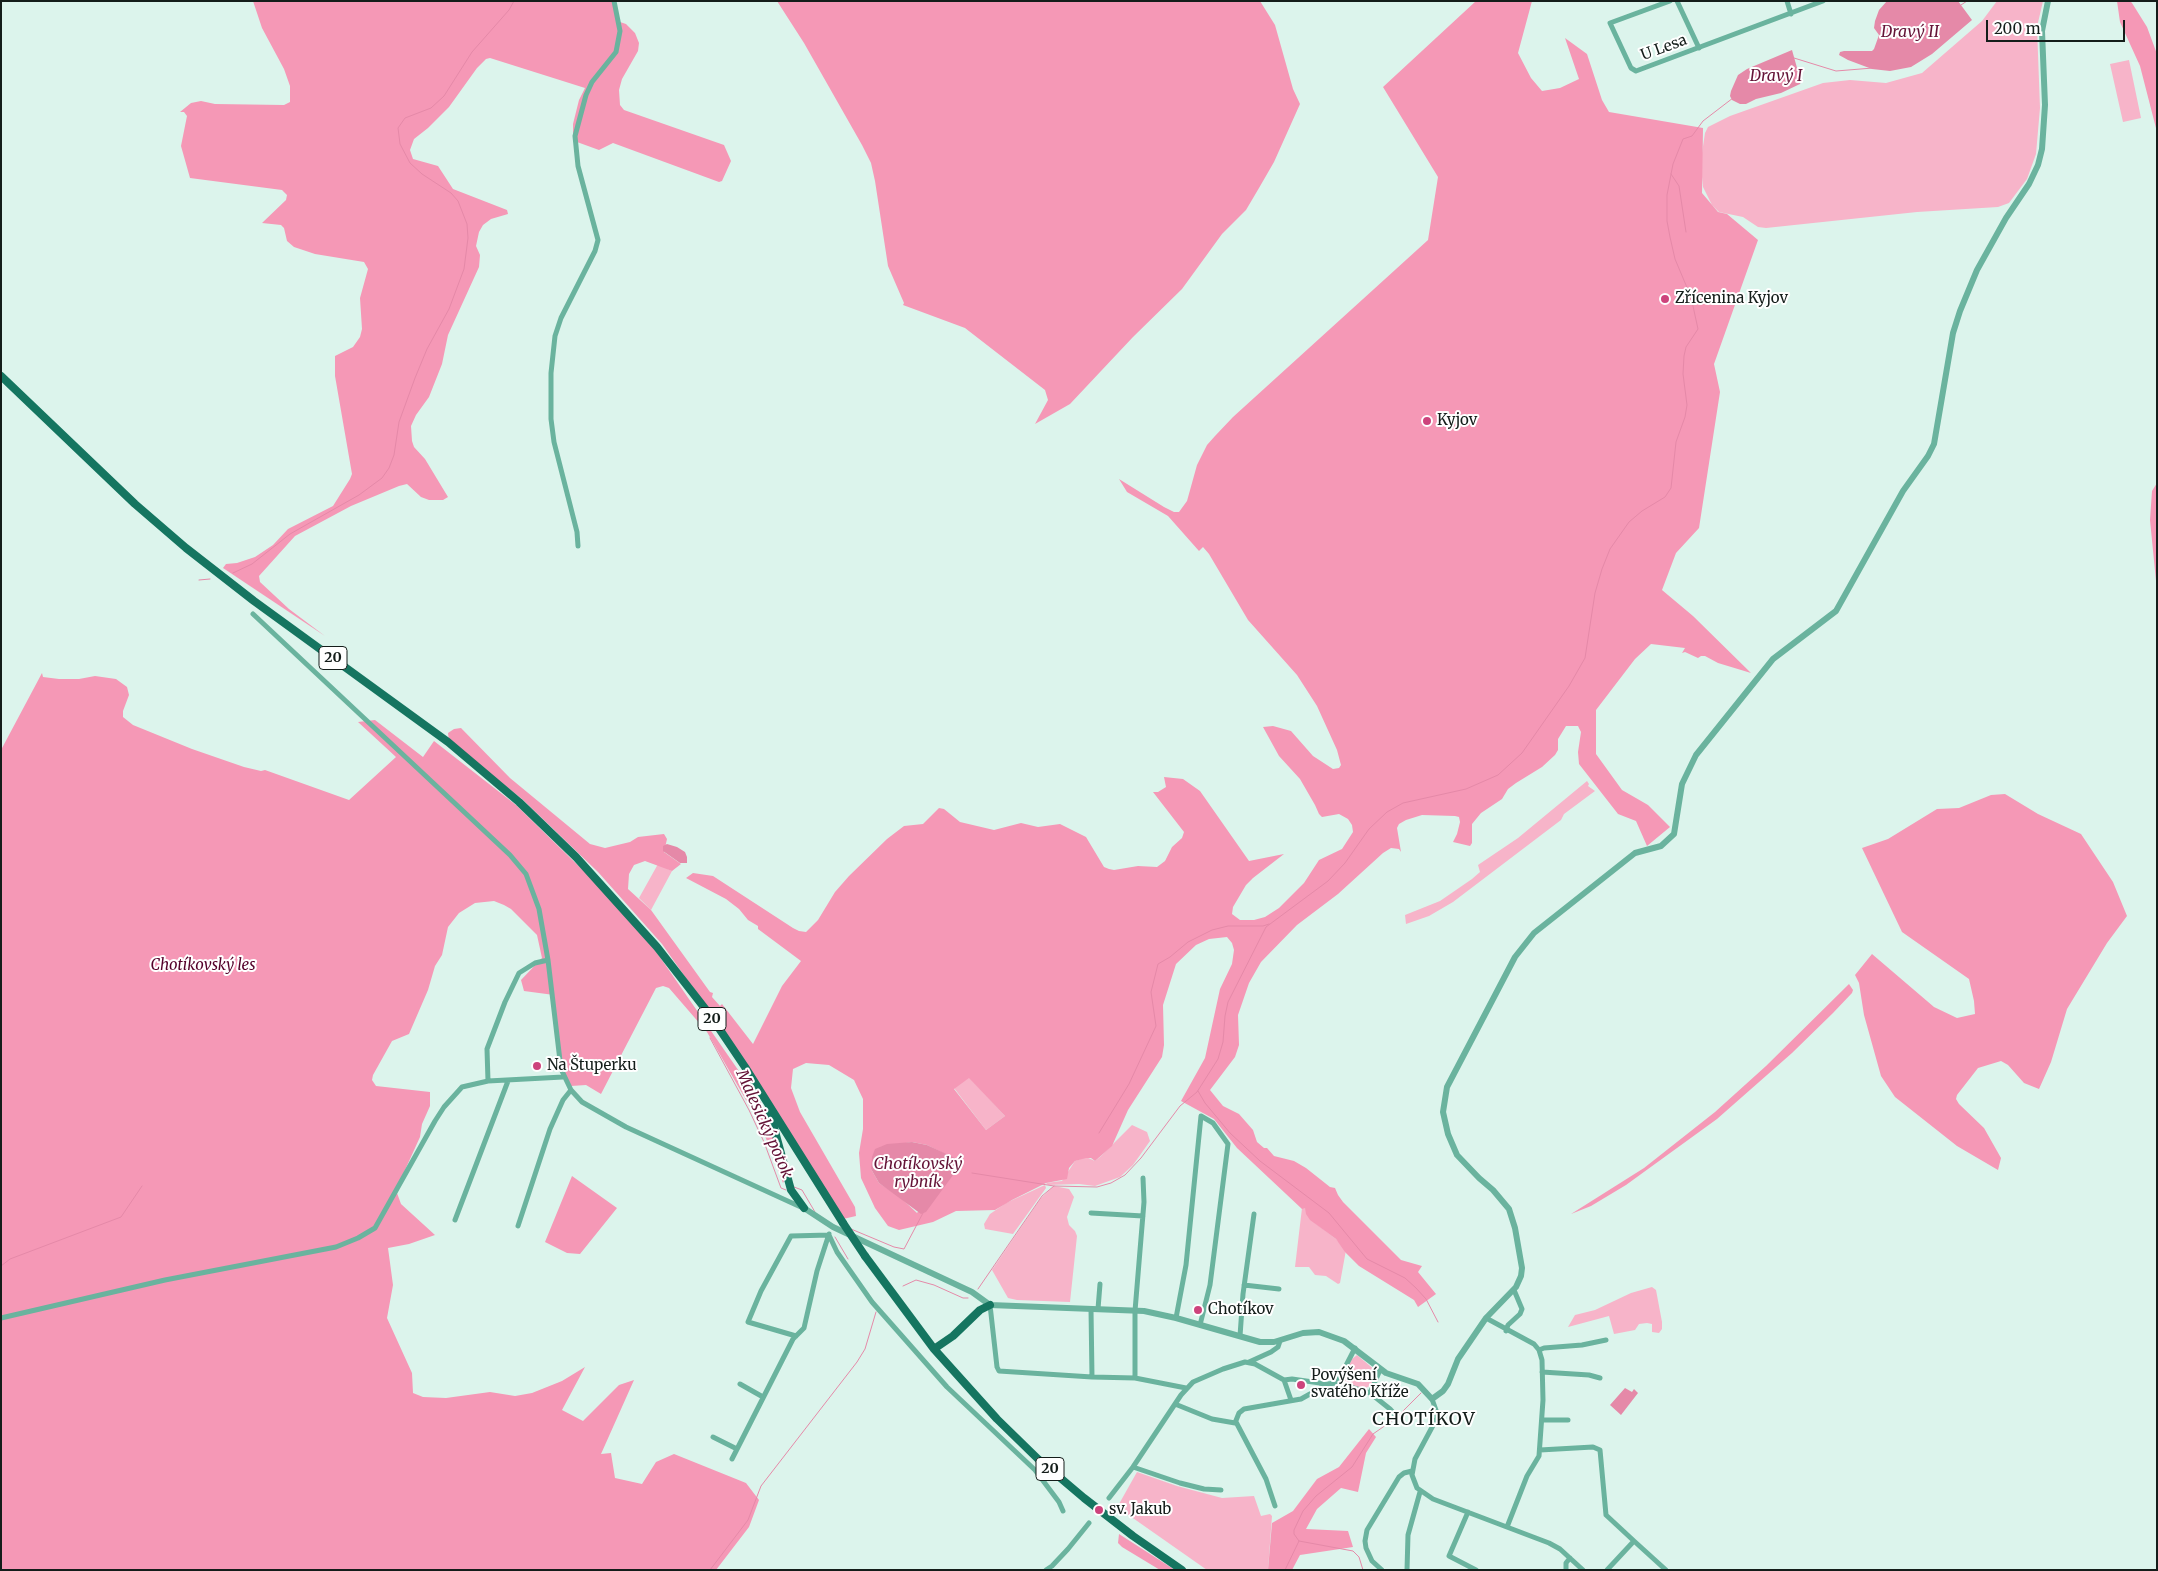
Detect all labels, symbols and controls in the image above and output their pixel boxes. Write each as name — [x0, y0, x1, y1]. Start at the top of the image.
scale bar — [1988, 10, 2127, 42]
text: 200 m — [1994, 19, 2041, 38]
water label: Dravý II — [1881, 22, 1939, 42]
street label: U Lesa — [1638, 31, 1690, 65]
water label: Dravý I — [1750, 66, 1802, 86]
place label: Zřícenina Kyjov — [1675, 290, 1788, 308]
marker: Zřícenina Kyjov — [1659, 293, 1671, 305]
place label: Kyjov — [1437, 412, 1477, 430]
marker: Kyjov — [1421, 415, 1433, 427]
road number: 20 — [319, 646, 347, 670]
park label: Chotíkovský les — [151, 957, 255, 975]
road number: 20 — [698, 1008, 726, 1030]
place label: Na Štuperku — [547, 1057, 637, 1075]
marker: Na Štuperku — [531, 1060, 543, 1072]
water label: Malesický potok — [731, 1067, 797, 1181]
water label: Chotíkovský rybník — [873, 1154, 963, 1192]
place label: Chotíkov — [1208, 1301, 1274, 1319]
marker: Chotíkov — [1192, 1304, 1204, 1316]
place label: Povýšení svatého Kříže — [1311, 1367, 1409, 1402]
marker: Povýšení svatého Kříže — [1295, 1379, 1307, 1391]
district label: CHOTÍKOV — [1371, 1409, 1477, 1431]
road number: 20 — [1036, 1458, 1064, 1480]
place label: sv. Jakub — [1109, 1501, 1171, 1519]
marker: sv. Jakub — [1093, 1504, 1105, 1516]

